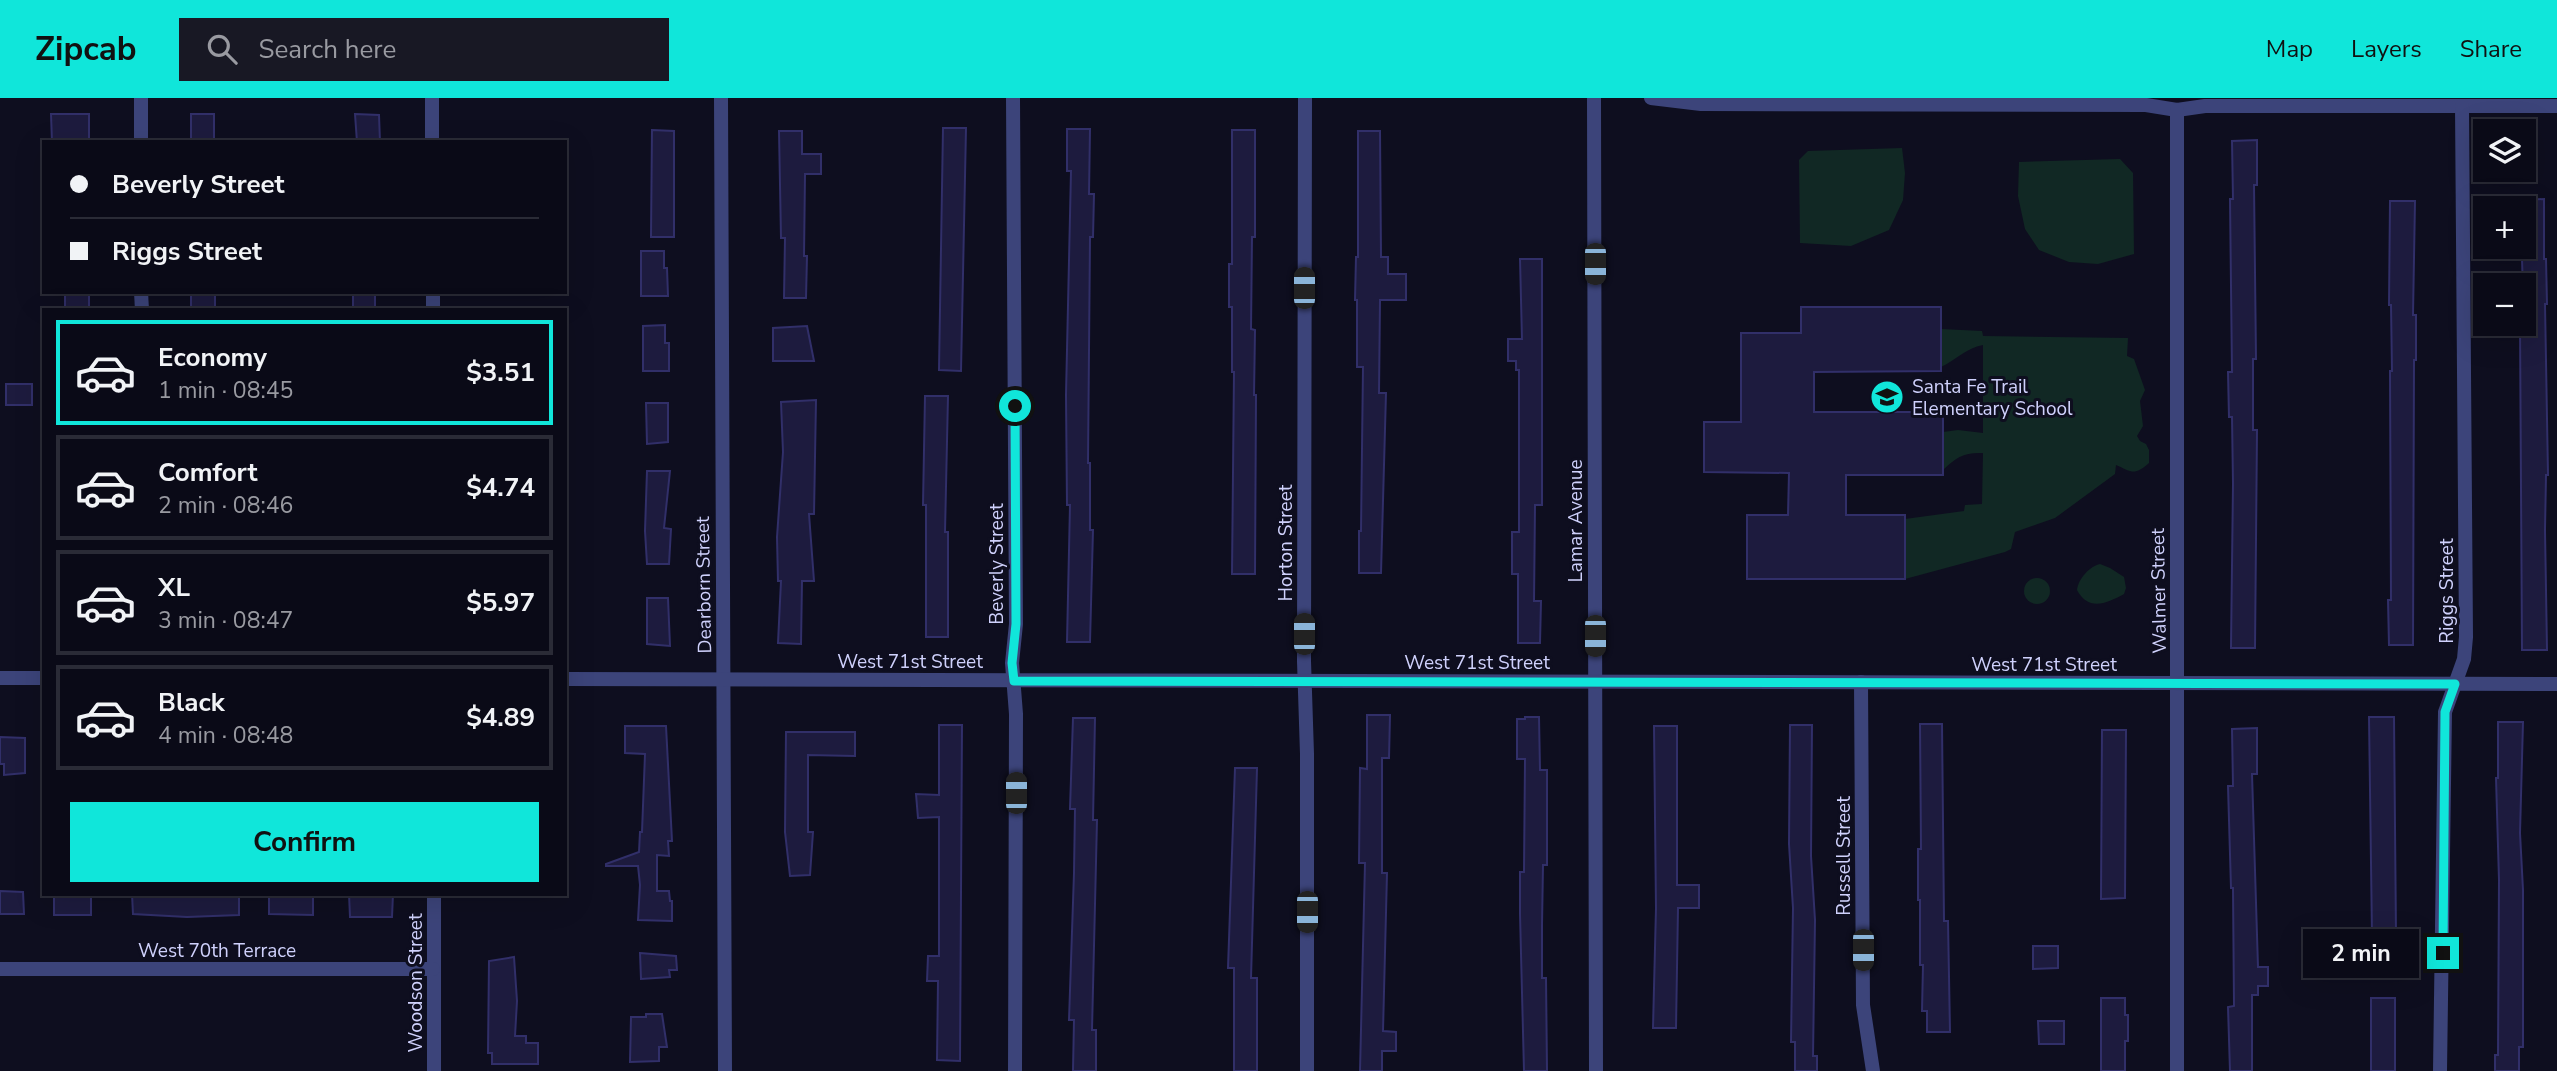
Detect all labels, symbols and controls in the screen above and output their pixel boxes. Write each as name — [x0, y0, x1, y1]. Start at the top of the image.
search box — [179, 18, 669, 81]
text: Zipcab — [35, 27, 137, 72]
icon: search — [203, 30, 241, 68]
text: Search here — [259, 32, 396, 67]
text: Map — [2266, 33, 2313, 65]
text: Layers — [2351, 33, 2422, 65]
text: Share — [2460, 33, 2522, 65]
map controls — [2473, 119, 2536, 336]
button: layers — [2473, 119, 2536, 182]
text: Beverly Street — [112, 167, 285, 202]
button: + — [2473, 196, 2536, 259]
text: Riggs Street — [112, 234, 262, 269]
car — [1585, 243, 1606, 285]
car — [1294, 267, 1315, 309]
button: − — [2473, 273, 2536, 336]
text: Economy — [158, 340, 267, 375]
icon: car — [74, 341, 137, 404]
text: $3.51 — [466, 355, 535, 390]
place label: Santa Fe Trail Elementary School — [1912, 374, 2073, 422]
text: 1 min · 08:45 — [158, 375, 293, 406]
school or university icon: Santa Fe Trail Elementary School — [1868, 378, 1906, 416]
route start — [999, 390, 1031, 422]
text: Comfort — [158, 455, 258, 490]
icon: car — [74, 456, 137, 519]
street label: Lamar Avenue — [1563, 459, 1589, 583]
text: $4.74 — [466, 470, 535, 505]
street label: Horton Street — [1273, 484, 1299, 601]
text: 2 min · 08:46 — [158, 490, 293, 521]
street label: Beverly Street — [984, 503, 1010, 625]
street label: Dearborn Street — [690, 516, 718, 654]
street label: Walmer Street — [2145, 528, 2173, 654]
street label: Riggs Street — [2434, 538, 2460, 644]
text: XL — [158, 570, 190, 605]
icon: car — [74, 571, 137, 634]
text: $5.97 — [466, 585, 535, 620]
text: 3 min · 08:47 — [158, 605, 293, 636]
car — [1294, 613, 1315, 655]
car — [1585, 615, 1606, 657]
street label: West 71st Street — [837, 649, 983, 675]
street label: West 71st Street — [1404, 650, 1550, 676]
street label: West 71st Street — [1971, 652, 2117, 678]
text: Black — [158, 685, 225, 720]
icon: car — [74, 686, 137, 749]
text: $4.89 — [466, 700, 535, 735]
text: 4 min · 08:48 — [158, 720, 293, 751]
car — [1006, 772, 1027, 814]
street label: Russell Street — [1831, 796, 1857, 916]
button: Confirm — [70, 802, 539, 882]
car — [1297, 891, 1318, 933]
street label: Woodson Street — [403, 913, 429, 1053]
callout: 2 min — [2303, 928, 2418, 978]
car — [1853, 929, 1874, 971]
route end — [2427, 937, 2459, 969]
street label: West 70th Terrace — [138, 938, 296, 964]
text: 2 min — [2331, 938, 2391, 969]

